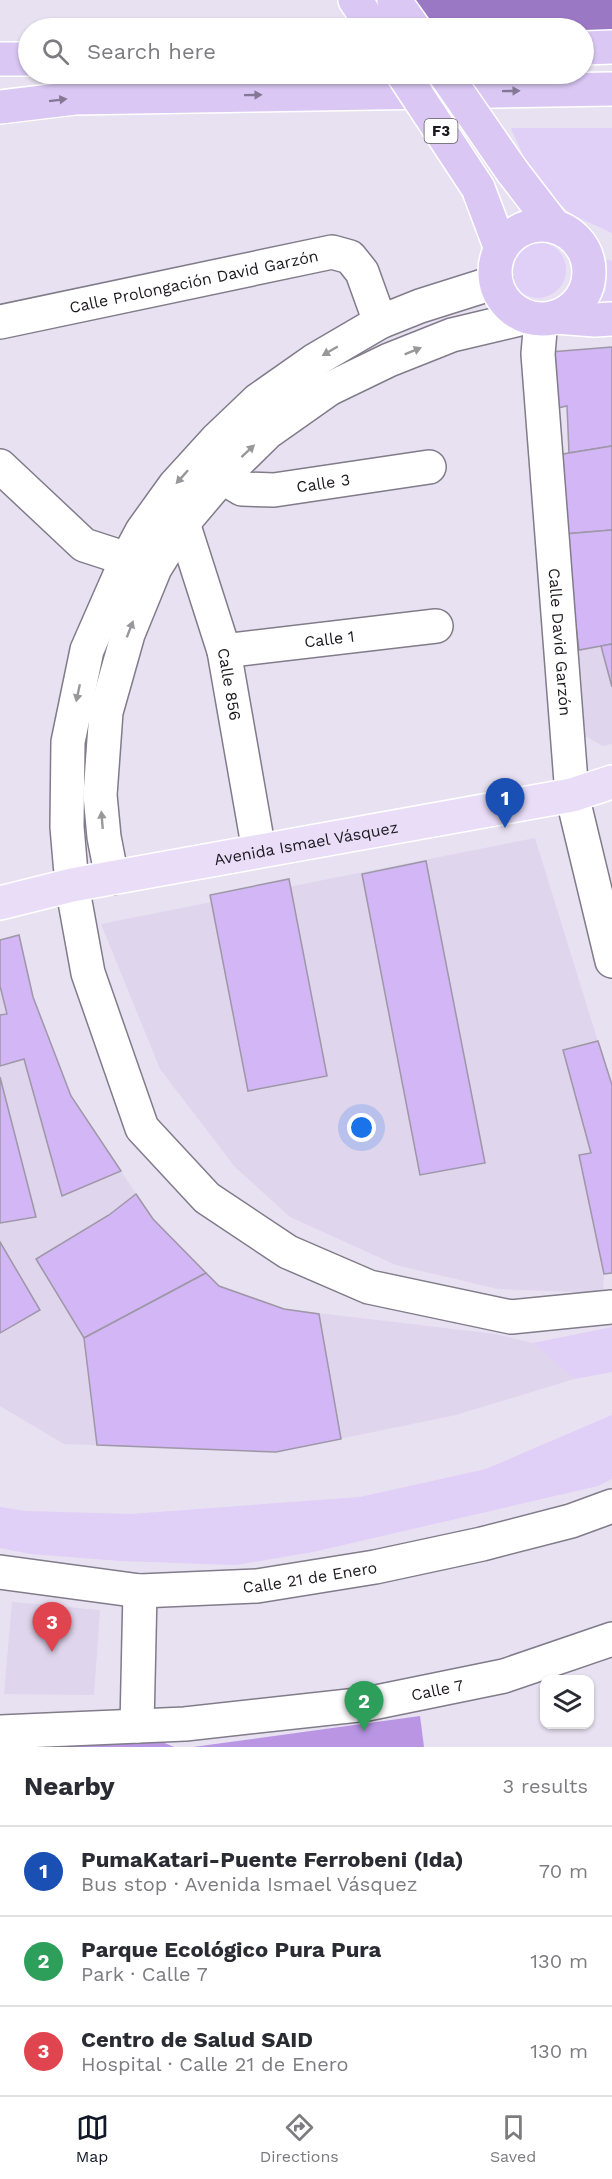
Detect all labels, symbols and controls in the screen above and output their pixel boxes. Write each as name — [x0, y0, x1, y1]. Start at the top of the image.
search box — [18, 18, 594, 84]
icon: search — [39, 35, 72, 68]
text: Search here — [87, 39, 216, 64]
one-way arrow — [501, 86, 520, 96]
one-way arrow — [243, 90, 262, 100]
one-way arrow — [49, 95, 68, 104]
road number: F3 — [424, 119, 458, 143]
street label: Calle Prolongación David Garzón — [68, 246, 320, 317]
one-way arrow — [321, 346, 338, 356]
one-way arrow — [405, 346, 423, 356]
one-way arrow — [241, 445, 255, 459]
one-way arrow — [176, 469, 189, 484]
street label: Calle 3 — [295, 470, 351, 497]
street label: Calle David Garzón — [545, 567, 575, 717]
one-way arrow — [126, 620, 135, 638]
street label: Calle 1 — [303, 627, 356, 651]
street label: Calle 856 — [214, 646, 245, 722]
one-way arrow — [73, 683, 82, 702]
pin: 1 — [486, 778, 524, 828]
one-way arrow — [98, 811, 107, 830]
street label: Avenida Ismael Vásquez — [213, 818, 400, 869]
your location — [347, 1113, 376, 1142]
street label: Calle 21 de Enero — [242, 1558, 378, 1597]
pin: 3 — [32, 1602, 72, 1652]
map controls — [540, 1675, 594, 1729]
button: layers — [540, 1675, 594, 1729]
street label: Calle 7 — [410, 1676, 465, 1705]
pin: 2 — [344, 1682, 384, 1731]
text: Nearby — [24, 1771, 115, 1801]
text: 3 results — [503, 1774, 588, 1798]
text: PumaKatari-Puente Ferrobeni (Ida) — [81, 1847, 464, 1872]
text: 1 — [39, 1859, 48, 1883]
text: 70 m — [539, 1859, 588, 1883]
text: Bus stop · Avenida Ismael Vásquez — [81, 1872, 417, 1896]
text: Parque Ecológico Pura Pura — [81, 1937, 381, 1962]
text: 2 — [38, 1949, 49, 1973]
text: 130 m — [530, 1949, 588, 1973]
text: Park · Calle 7 — [81, 1962, 208, 1986]
text: Centro de Salud SAID — [81, 2027, 313, 2052]
text: 3 — [38, 2039, 49, 2063]
text: 130 m — [530, 2039, 588, 2063]
text: Hospital · Calle 21 de Enero — [81, 2052, 349, 2076]
tab: Map — [76, 2111, 109, 2166]
tab: Directions — [260, 2111, 339, 2166]
tab: Saved — [490, 2111, 536, 2166]

